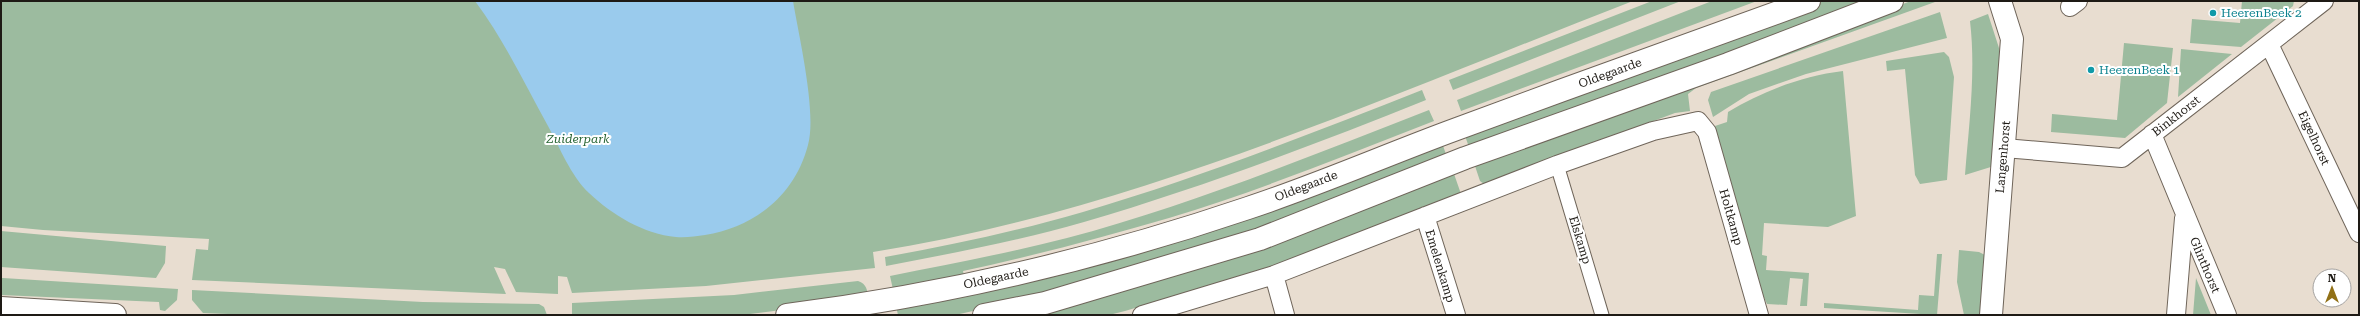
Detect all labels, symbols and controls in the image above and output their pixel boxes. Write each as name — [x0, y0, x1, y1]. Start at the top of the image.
place label: HeerenBeek 2 — [2221, 6, 2302, 20]
marker: HeerenBeek 2 — [2208, 8, 2218, 18]
street label: Oldegaarde — [1577, 55, 1644, 91]
place label: HeerenBeek 1 — [2099, 63, 2180, 77]
marker: HeerenBeek 1 — [2086, 65, 2096, 75]
street label: Binkhorst — [2149, 93, 2203, 139]
street label: Eigelhorst — [2295, 109, 2333, 168]
street label: Langenhorst — [1993, 120, 2013, 194]
park label: Zuiderpark — [546, 132, 610, 146]
street label: Oldegaarde — [1273, 167, 1340, 204]
street label: Holtkamp — [1716, 187, 1746, 247]
street label: Elskamp — [1566, 214, 1594, 266]
street label: Emelenkamp — [1422, 228, 1458, 304]
street label: Glinthorst — [2187, 235, 2223, 295]
street label: Oldegaarde — [962, 264, 1030, 292]
north arrow — [2312, 268, 2352, 308]
text: N — [2328, 272, 2337, 285]

